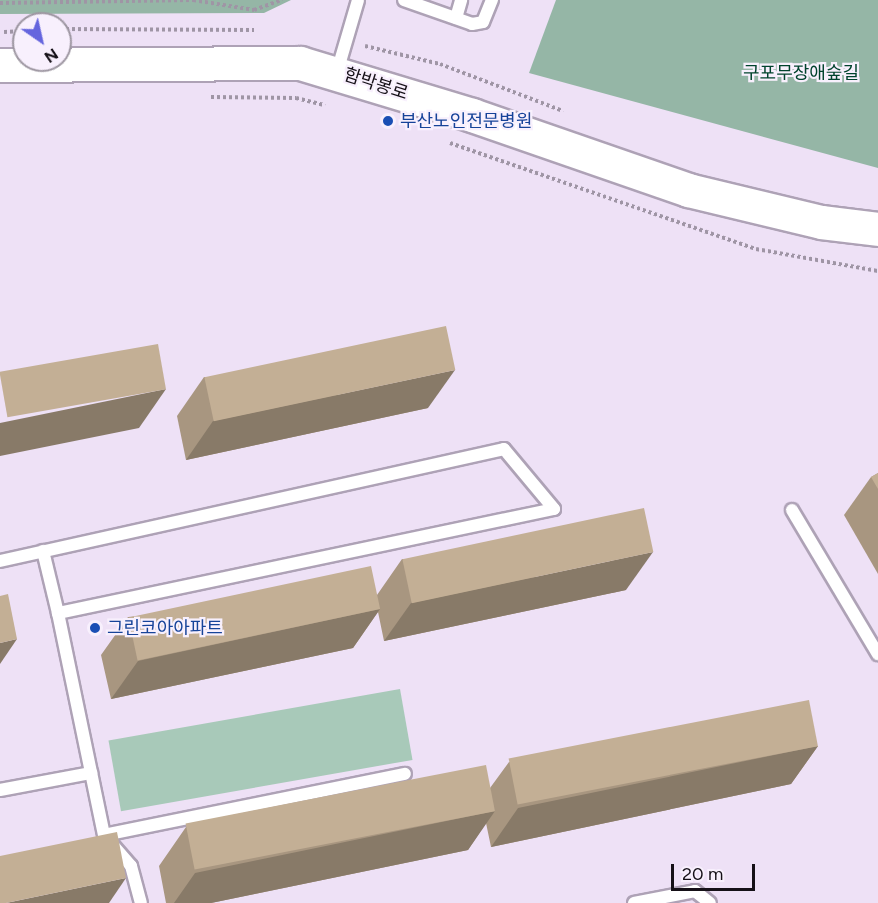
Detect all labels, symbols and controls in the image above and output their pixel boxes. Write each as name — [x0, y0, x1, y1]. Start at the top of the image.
north arrow — [12, 12, 72, 72]
text: N — [41, 44, 62, 67]
park label: 구포무장애숲길 — [743, 62, 859, 84]
street label: 함박봉로 — [341, 63, 411, 105]
place label: 부산노인전문병원 — [400, 110, 532, 132]
marker: 부산노인전문병원 — [381, 114, 395, 128]
place label: 그린코아아파트 — [107, 617, 223, 639]
marker: 그린코아아파트 — [88, 621, 102, 635]
scale bar — [674, 852, 758, 890]
text: 20 m — [682, 863, 723, 885]

